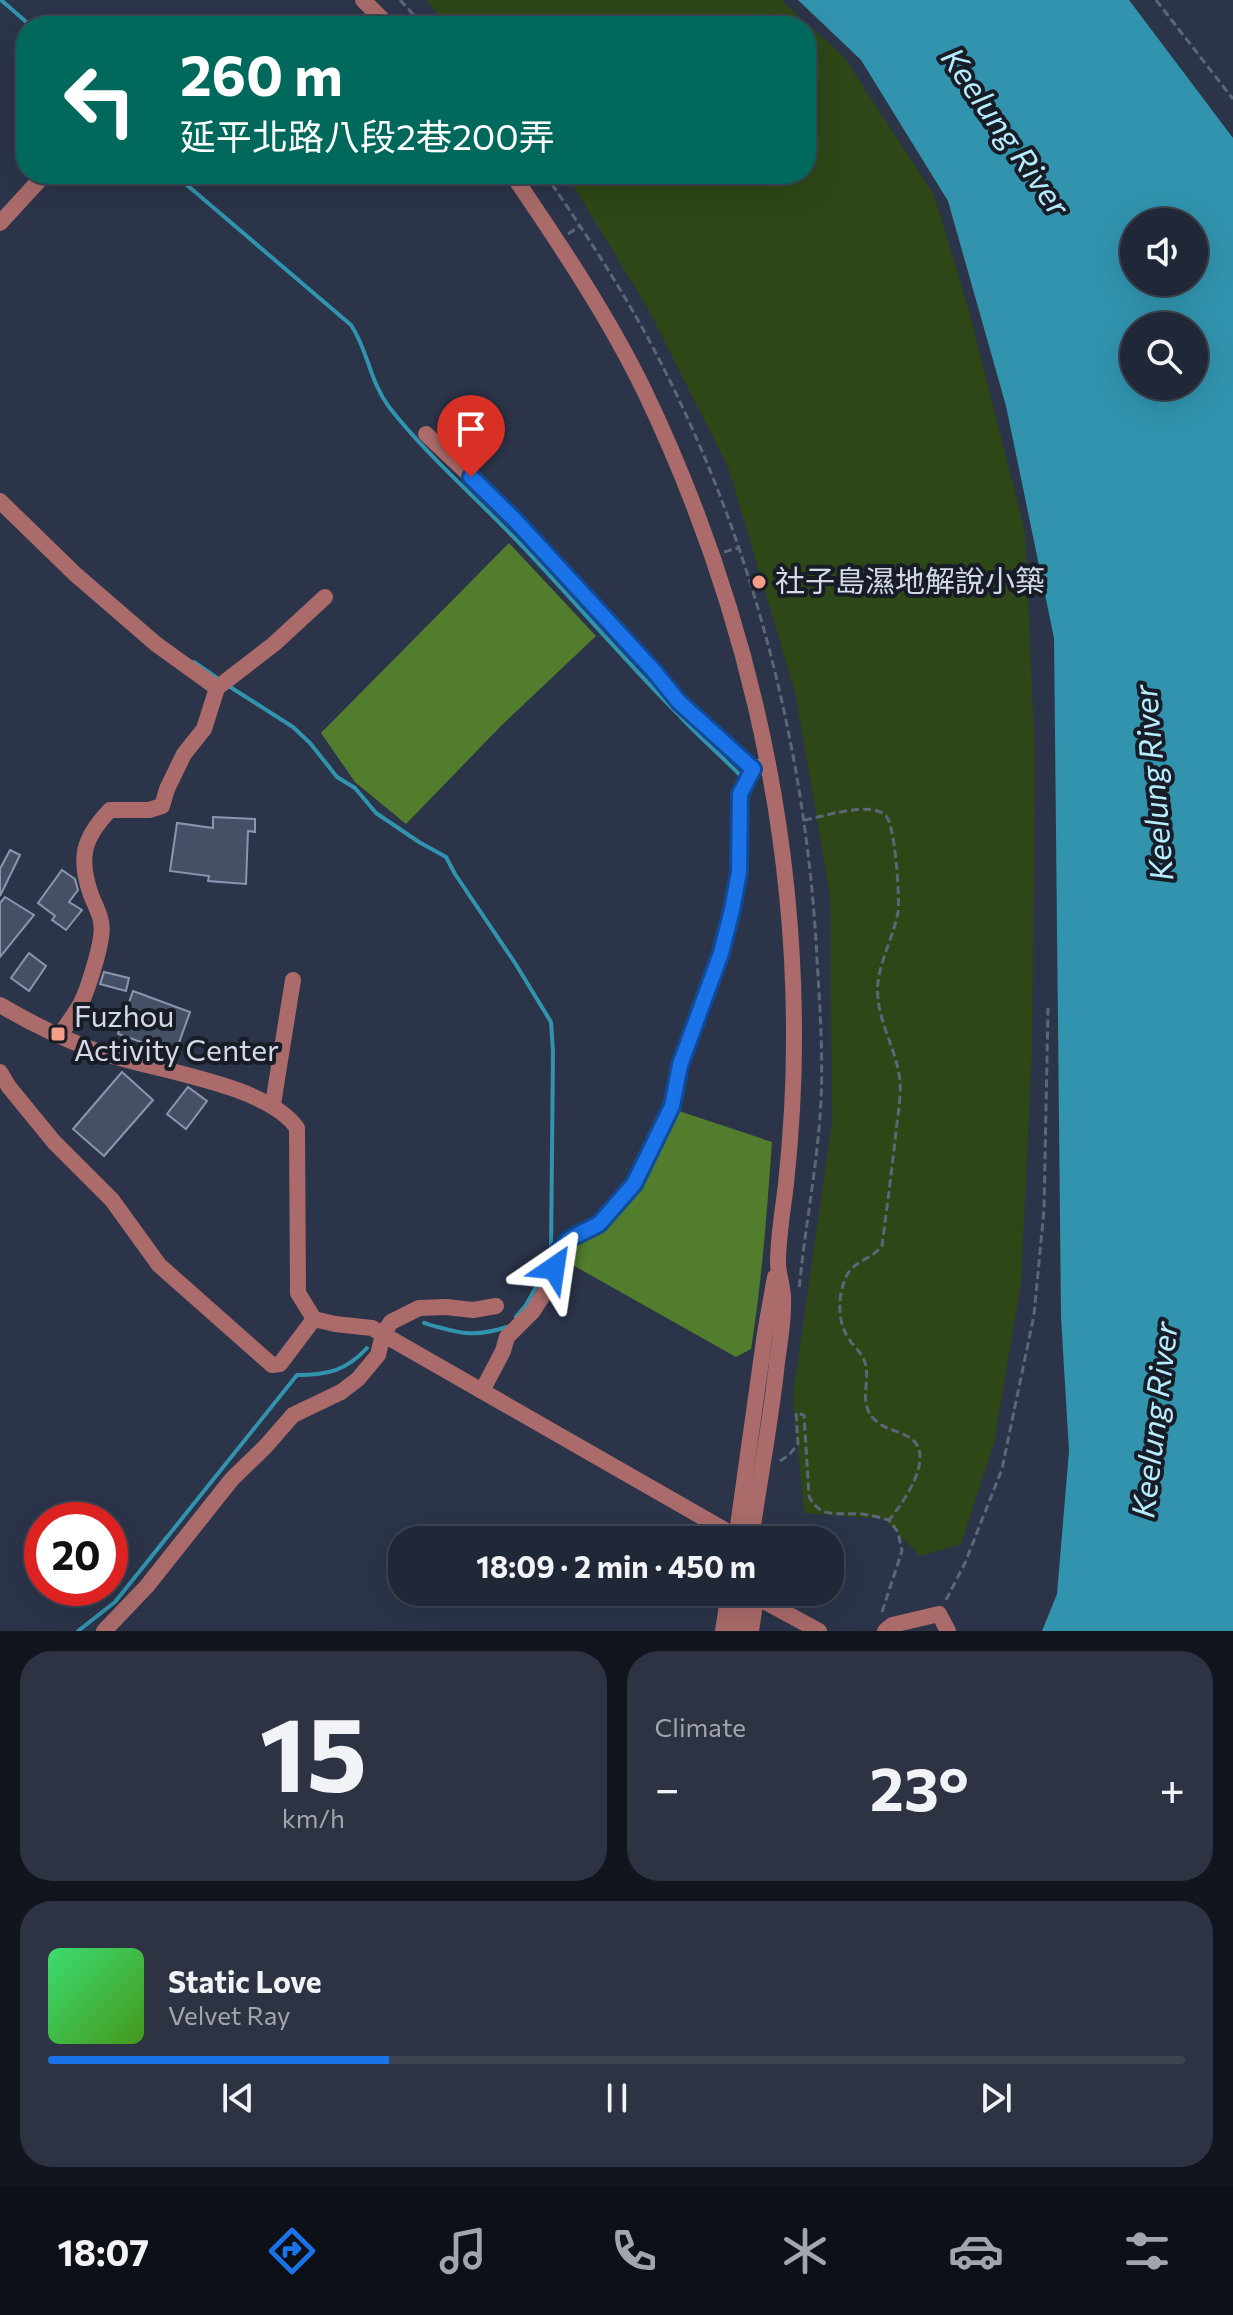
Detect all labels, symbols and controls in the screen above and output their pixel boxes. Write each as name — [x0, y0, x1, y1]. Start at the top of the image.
text: 260 m — [180, 39, 343, 108]
water label: Keelung River — [934, 39, 1080, 224]
icon: left — [48, 48, 152, 152]
text: 延平北路八段2巷200弄 — [180, 113, 555, 157]
map controls — [1120, 208, 1208, 400]
button: sound — [1120, 208, 1208, 296]
button: search — [1120, 312, 1208, 400]
pin — [437, 395, 505, 477]
icon: arrive — [449, 407, 493, 451]
place label: 社子島濕地解說小築 — [775, 561, 1045, 598]
marker: 社子島濕地解說小築 — [750, 573, 768, 591]
water label: Keelung River — [1123, 682, 1181, 883]
place label: Fuzhou Activity Center — [74, 996, 279, 1067]
marker: Fuzhou Activity Center — [49, 1025, 67, 1043]
position arrow — [512, 1226, 596, 1310]
water label: Keelung River — [1121, 1318, 1185, 1520]
speed limit sign: 20 — [24, 1502, 128, 1606]
text: 18:09 · 2 min · 450 m — [476, 1547, 756, 1584]
text: 15 — [259, 1686, 367, 1813]
text: Climate — [655, 1711, 746, 1742]
text: 23° — [870, 1750, 969, 1823]
text: − — [655, 1760, 680, 1814]
text: + — [1159, 1760, 1185, 1814]
text: km/h — [282, 1802, 345, 1833]
text: Static Love — [168, 1962, 322, 1999]
text: Velvet Ray — [168, 1999, 291, 2030]
icon: previous — [216, 2076, 260, 2120]
icon: pause — [595, 2076, 639, 2120]
icon: next — [974, 2076, 1018, 2120]
icon: directions — [264, 2223, 320, 2279]
icon: music — [435, 2223, 491, 2279]
icon: phone — [606, 2223, 662, 2279]
icon: climate — [777, 2223, 833, 2279]
icon: car — [948, 2223, 1004, 2279]
icon: filters — [1119, 2223, 1175, 2279]
text: 18:07 — [58, 2229, 149, 2273]

